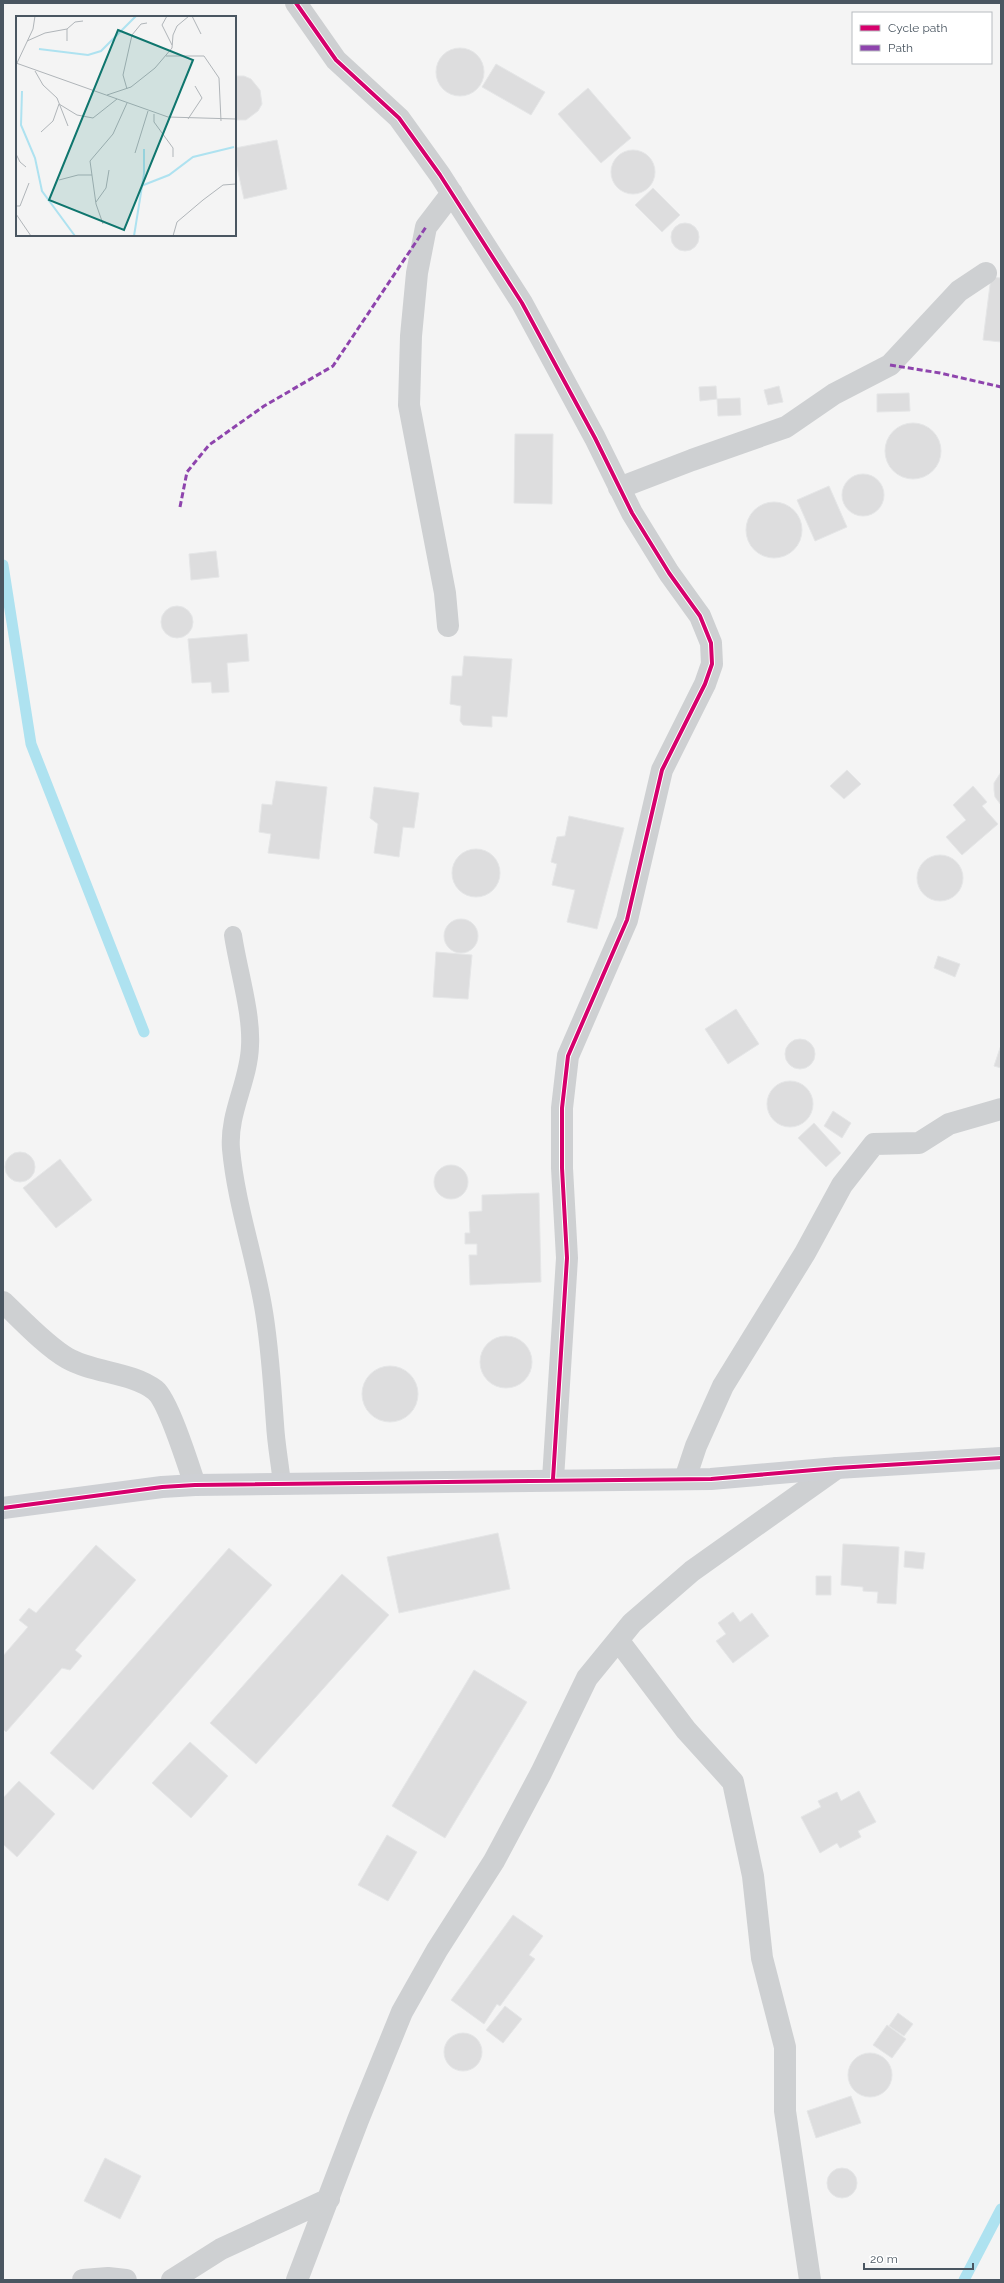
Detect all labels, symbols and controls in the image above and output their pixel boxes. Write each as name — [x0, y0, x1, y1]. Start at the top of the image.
legend — [852, 12, 992, 64]
inset map — [16, 16, 236, 236]
text: Cycle path — [888, 21, 947, 35]
text: Path — [888, 41, 913, 55]
scale bar — [864, 2245, 973, 2271]
text: 20 m — [870, 2252, 898, 2266]

